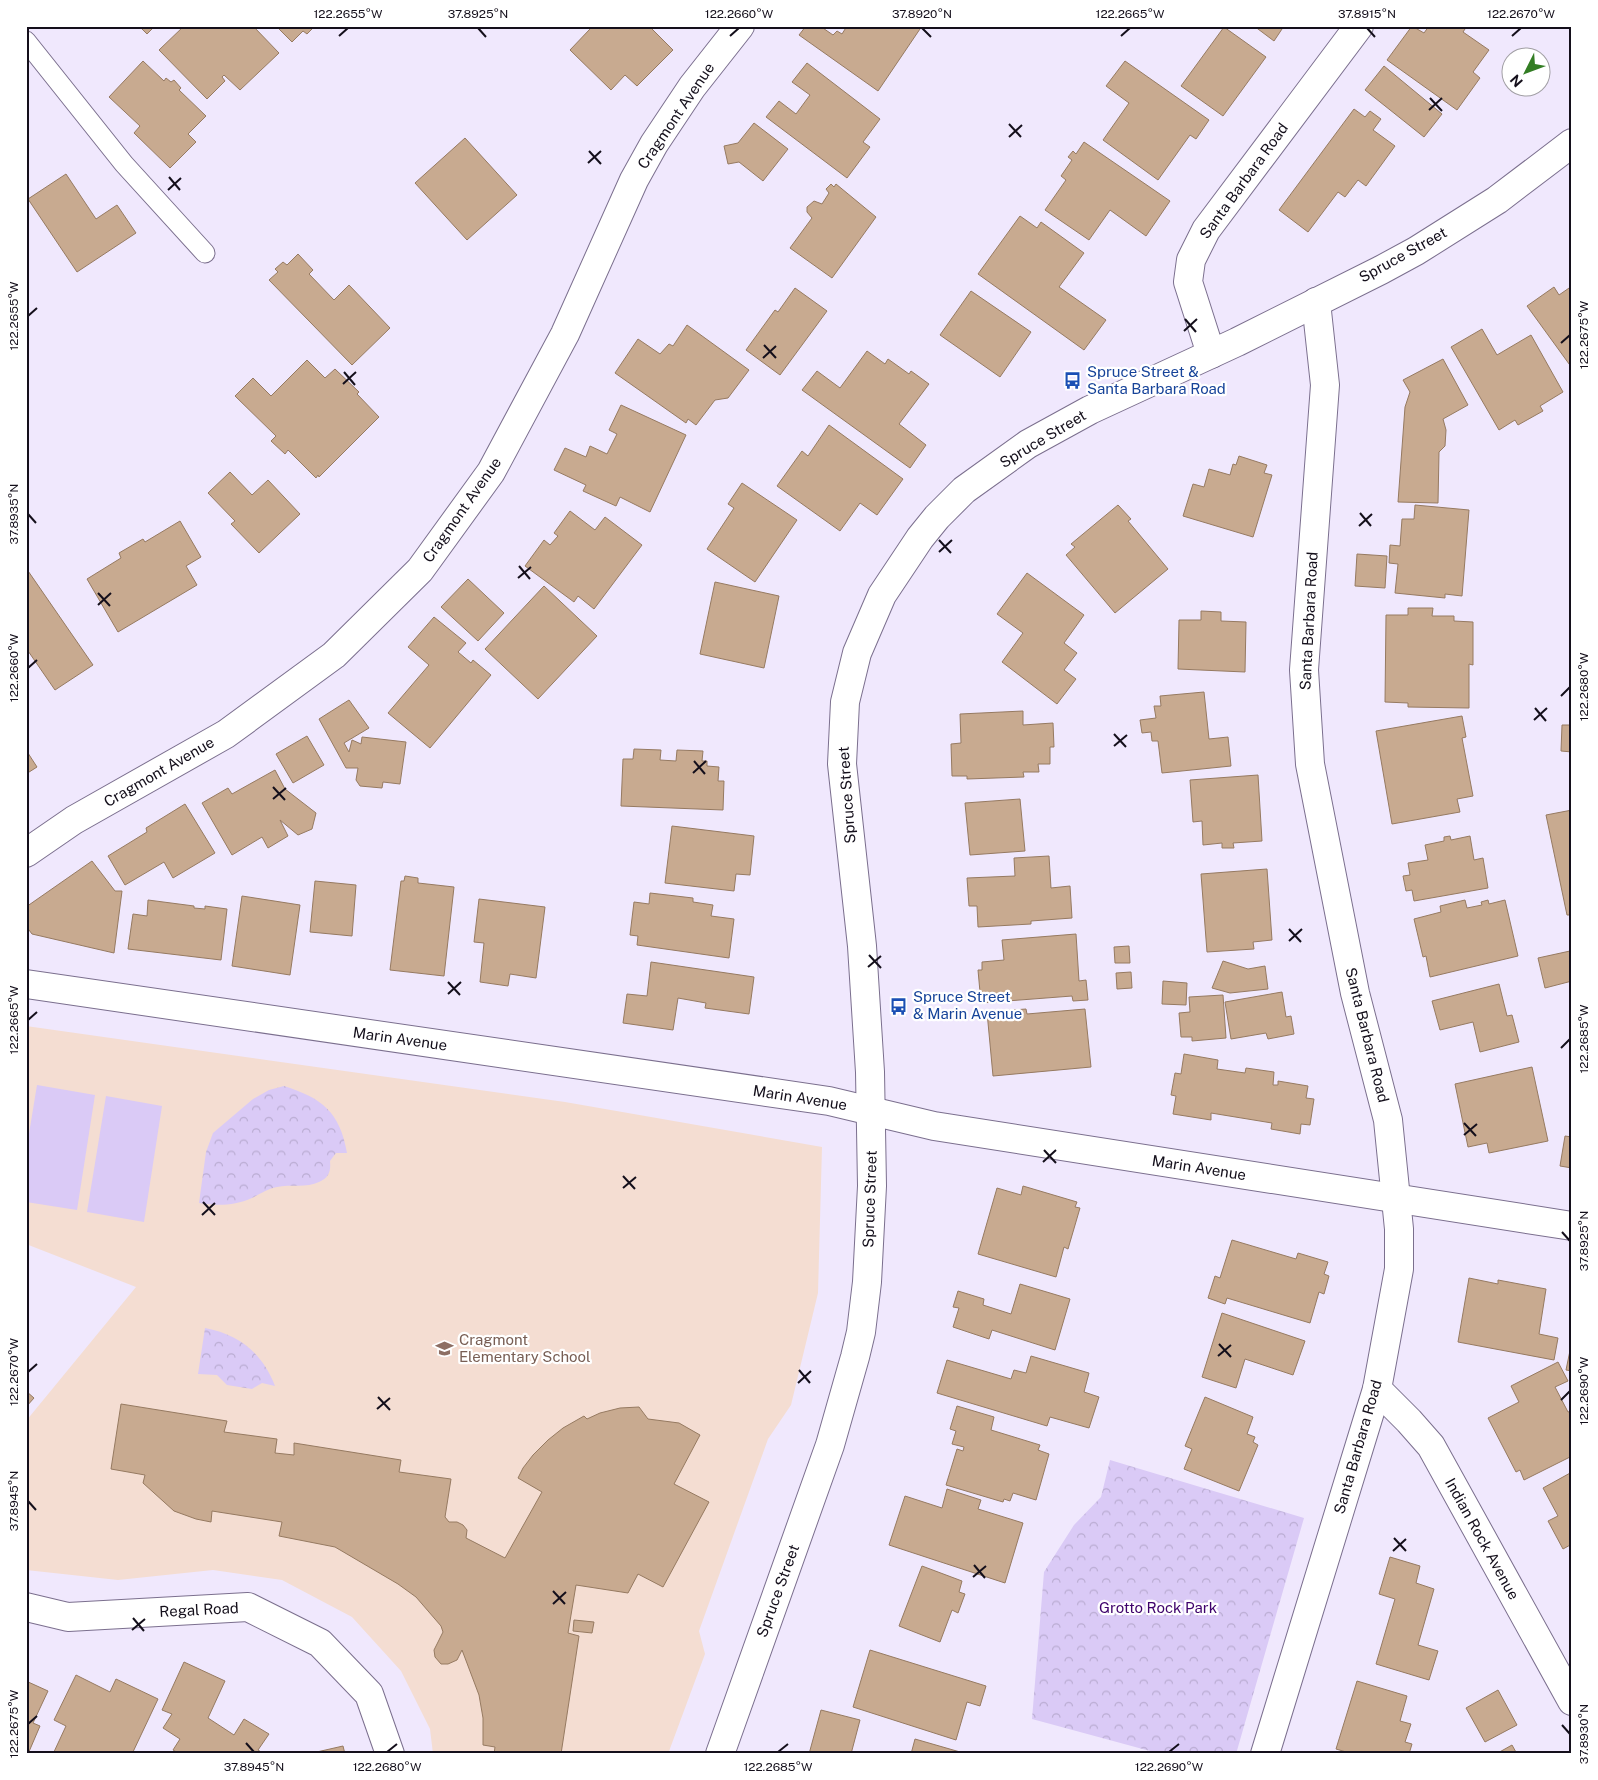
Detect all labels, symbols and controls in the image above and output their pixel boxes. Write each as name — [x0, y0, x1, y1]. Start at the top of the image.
text: 122.2655°W — [313, 7, 383, 21]
text: 37.8925°N — [448, 7, 508, 21]
text: 122.2660°W — [705, 7, 774, 21]
text: 37.8920°N — [892, 7, 952, 21]
text: 122.2665°W — [1096, 7, 1165, 21]
text: 37.8915°N — [1338, 7, 1396, 21]
text: 122.2670°W — [1487, 7, 1555, 21]
north arrow — [1500, 48, 1550, 98]
street label: Cragmont Avenue — [634, 59, 717, 172]
text: N — [1507, 71, 1526, 90]
street label: Santa Barbara Road — [1196, 120, 1291, 242]
street label: Spruce Street — [1356, 223, 1450, 286]
text: 122.2655°W — [7, 281, 21, 351]
text: 122.2675°W — [1577, 300, 1591, 369]
place label: Spruce Street & Santa Barbara Road — [1087, 363, 1226, 397]
bus stop icon: Spruce Street & Santa Barbara Road — [1063, 371, 1083, 391]
street label: Spruce Street — [997, 406, 1089, 471]
street label: Cragmont Avenue — [419, 454, 504, 566]
text: 37.8935°N — [7, 484, 21, 544]
street label: Santa Barbara Road — [1296, 551, 1321, 691]
text: 122.2660°W — [7, 633, 21, 702]
text: 122.2680°W — [1577, 652, 1591, 721]
street label: Cragmont Avenue — [101, 733, 217, 810]
street label: Spruce Street — [835, 746, 858, 844]
street label: Santa Barbara Road — [1342, 965, 1393, 1104]
text: 122.2665°W — [7, 985, 21, 1054]
place label: Spruce Street & Marin Avenue — [913, 988, 1022, 1022]
bus stop icon: Spruce Street & Marin Avenue — [889, 996, 909, 1016]
text: 122.2685°W — [1577, 1004, 1591, 1074]
street label: Marin Avenue — [352, 1023, 448, 1054]
street label: Marin Avenue — [752, 1082, 848, 1113]
street label: Spruce Street — [859, 1150, 880, 1248]
street label: Marin Avenue — [1151, 1152, 1247, 1183]
text: 37.8925°N — [1577, 1211, 1591, 1271]
place label: Cragmont Elementary School — [459, 1331, 591, 1365]
text: 122.2670°W — [7, 1338, 21, 1406]
school or university icon: Cragmont Elementary School — [435, 1339, 455, 1359]
text: 122.2690°W — [1577, 1356, 1591, 1425]
street label: Santa Barbara Road — [1330, 1378, 1385, 1516]
text: 37.8945°N — [7, 1471, 21, 1531]
street label: Indian Rock Avenue — [1442, 1475, 1523, 1602]
street label: Spruce Street — [753, 1542, 802, 1640]
street label: Regal Road — [159, 1599, 239, 1620]
park label: Grotto Rock Park — [1099, 1599, 1217, 1616]
text: 122.2675°W — [7, 1689, 21, 1758]
text: 37.8930°N — [1577, 1704, 1591, 1764]
text: 37.8945°N — [224, 1760, 284, 1774]
text: 122.2680°W — [353, 1760, 422, 1774]
text: 122.2685°W — [743, 1760, 813, 1774]
text: 122.2690°W — [1135, 1760, 1204, 1774]

